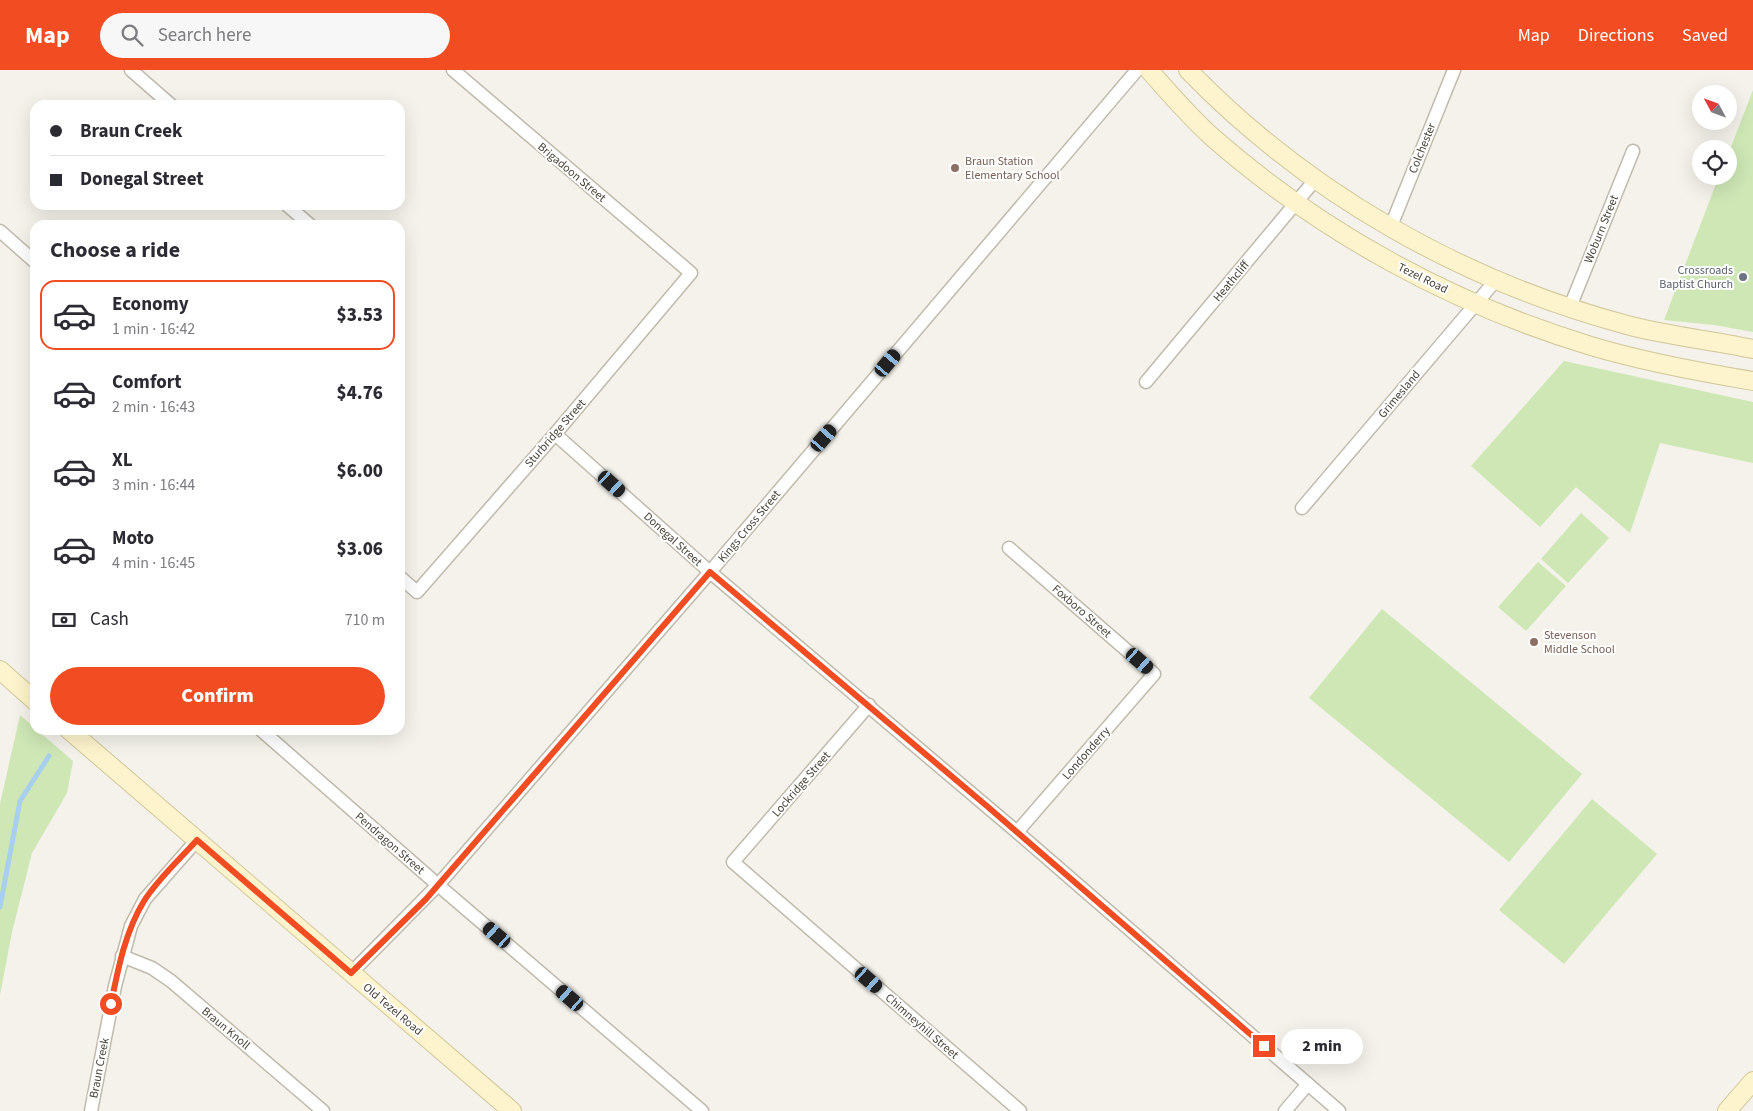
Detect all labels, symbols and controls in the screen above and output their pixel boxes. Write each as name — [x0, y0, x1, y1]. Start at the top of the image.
search box — [100, 13, 450, 58]
text: Map — [25, 18, 70, 53]
icon: search — [118, 21, 146, 49]
text: Search here — [158, 22, 251, 49]
text: Map — [1518, 23, 1550, 48]
text: Directions — [1578, 23, 1654, 48]
text: Saved — [1682, 23, 1728, 48]
north arrow — [1692, 85, 1738, 130]
map controls — [1692, 85, 1737, 185]
text: Braun Creek — [80, 118, 183, 145]
street label: Colchester — [1405, 120, 1441, 176]
street label: Brigadoon Street — [534, 139, 610, 206]
button: locate — [1692, 140, 1737, 185]
place label: Braun Station Elementary School — [965, 153, 1060, 184]
marker: Braun Station Elementary School — [949, 162, 961, 174]
text: Donegal Street — [80, 166, 204, 193]
street label: Woburn Street — [1580, 192, 1623, 266]
text: Choose a ride — [50, 234, 180, 266]
street label: Heathcliff — [1209, 256, 1254, 305]
street label: Tezel Road — [1395, 259, 1451, 298]
place label: Crossroads Baptist Church — [1659, 262, 1733, 293]
marker: Crossroads Baptist Church — [1737, 271, 1749, 283]
text: Economy — [112, 291, 189, 318]
icon: car — [52, 293, 97, 338]
text: $3.53 — [337, 302, 383, 329]
text: 1 min · 16:42 — [112, 318, 195, 340]
car — [872, 347, 903, 379]
street label: Grimesland — [1374, 367, 1424, 422]
text: Comfort — [112, 369, 182, 396]
icon: car — [52, 371, 97, 416]
text: $4.76 — [337, 380, 383, 407]
street label: Sturbridge Street — [521, 395, 590, 471]
text: 2 min · 16:43 — [112, 396, 195, 418]
car — [808, 422, 839, 454]
text: XL — [112, 447, 133, 474]
icon: car — [52, 449, 97, 494]
text: $6.00 — [337, 458, 383, 485]
car — [595, 468, 628, 500]
text: 3 min · 16:44 — [112, 474, 195, 496]
street label: Kings Cross Street — [714, 486, 785, 566]
street label: Donegal Street — [640, 508, 706, 570]
text: Moto — [112, 525, 154, 552]
icon: car — [52, 527, 97, 572]
text: $3.06 — [337, 536, 383, 563]
text: 4 min · 16:45 — [112, 552, 195, 574]
street label: Foxboro Street — [1048, 581, 1115, 642]
icon: cash — [50, 606, 78, 634]
text: Cash — [90, 606, 129, 633]
text: 710 m — [345, 609, 385, 631]
place label: Stevenson Middle School — [1544, 627, 1615, 658]
marker: Stevenson Middle School — [1528, 636, 1540, 648]
car — [1123, 645, 1156, 677]
button: Confirm — [50, 667, 385, 725]
street label: Londonderry — [1059, 723, 1114, 784]
street label: Lockridge Street — [768, 748, 835, 821]
street label: Pendragon Street — [351, 808, 428, 878]
car — [480, 919, 513, 951]
car — [852, 964, 885, 996]
street label: Old Tezel Road — [359, 979, 426, 1040]
car — [553, 982, 586, 1014]
street label: Chimneyhill Street — [881, 990, 962, 1063]
route start — [100, 993, 122, 1015]
street label: Braun Knoll — [198, 1003, 254, 1054]
callout: 2 min — [1282, 1028, 1364, 1064]
route end — [1253, 1035, 1275, 1057]
text: 2 min — [1302, 1035, 1342, 1057]
street label: Braun Creek — [85, 1036, 114, 1100]

